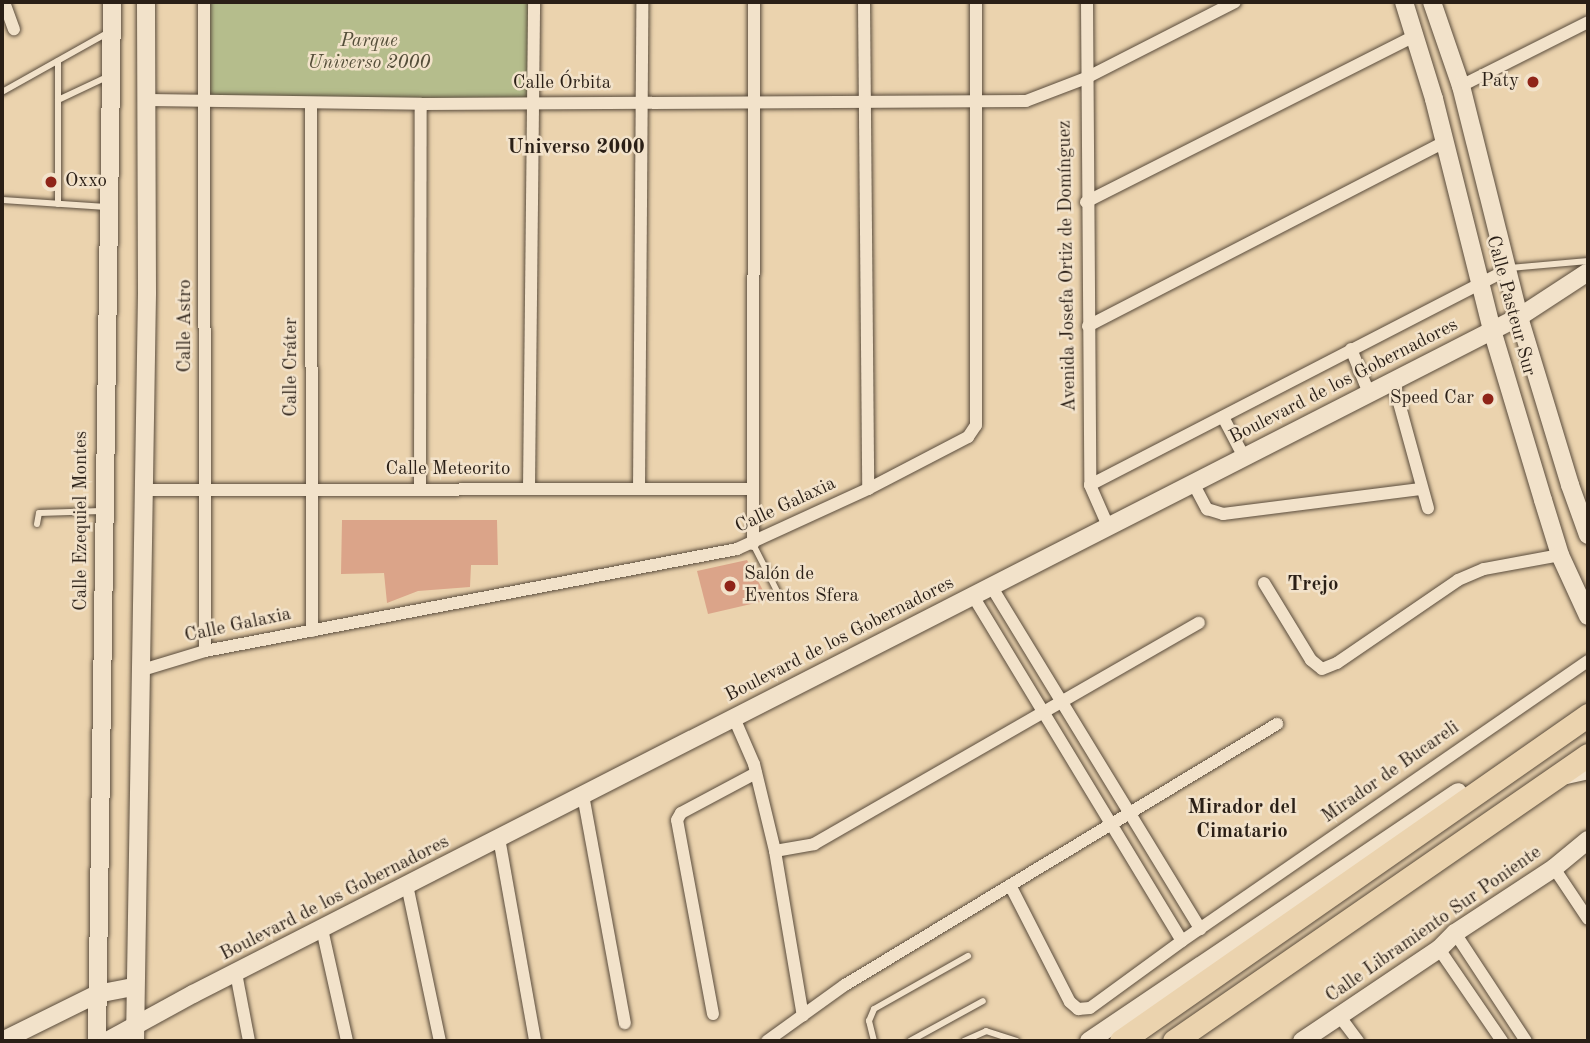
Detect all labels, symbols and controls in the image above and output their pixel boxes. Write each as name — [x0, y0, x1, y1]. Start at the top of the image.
park label: Parque Universo 2000 — [307, 31, 431, 75]
place label: Paty — [1481, 71, 1519, 93]
street label: Calle Órbita — [513, 73, 611, 95]
marker: Paty — [1525, 74, 1541, 90]
street label: Avenida Josefa Ortiz de Domínguez — [1054, 120, 1082, 412]
district label: Universo 2000 — [507, 135, 645, 161]
place label: Oxxo — [65, 171, 107, 193]
marker: Oxxo — [43, 174, 59, 190]
street label: Calle Pasteur Sur — [1480, 233, 1540, 379]
street label: Calle Astro — [175, 279, 197, 373]
street label: Boulevard de los Gobernadores — [1226, 314, 1462, 450]
street label: Calle Cráter — [281, 317, 303, 417]
place label: Speed Car — [1390, 388, 1474, 410]
marker: Speed Car — [1480, 391, 1496, 407]
street label: Calle Ezequiel Montes — [71, 431, 93, 611]
street label: Calle Meteorito — [386, 459, 510, 481]
street label: Calle Galaxia — [732, 473, 840, 539]
place label: Salón de Eventos Sfera — [744, 564, 859, 608]
street label: Boulevard de los Gobernadores — [722, 572, 958, 708]
district label: Trejo — [1287, 572, 1339, 598]
marker: Salón de Eventos Sfera — [722, 578, 738, 594]
street label: Calle Galaxia — [183, 604, 293, 648]
street label: Mirador de Bucareli — [1318, 717, 1464, 829]
district label: Mirador del Cimatario — [1187, 795, 1297, 845]
street label: Boulevard de los Gobernadores — [217, 831, 453, 967]
street label: Calle Libramiento Sur Poniente — [1322, 842, 1546, 1008]

